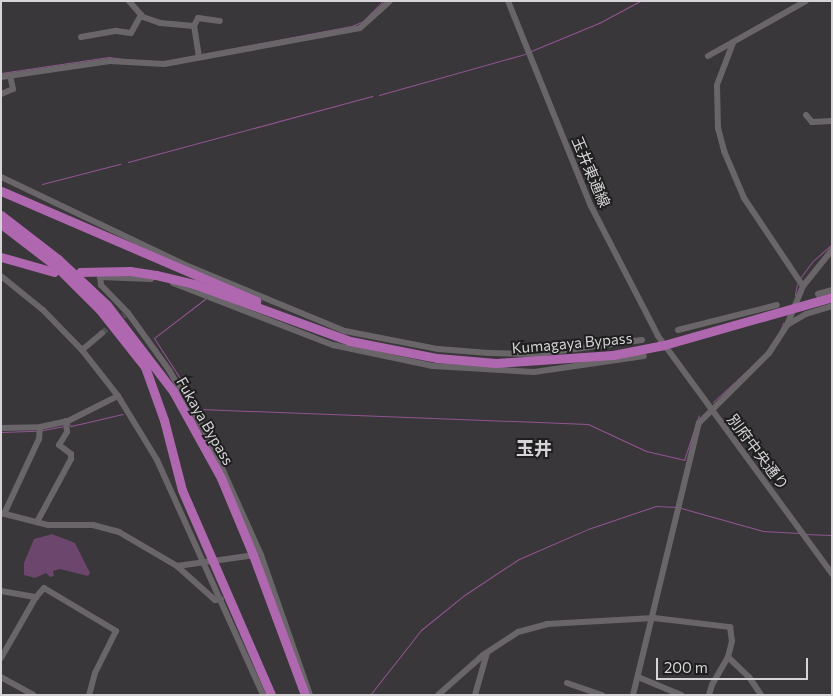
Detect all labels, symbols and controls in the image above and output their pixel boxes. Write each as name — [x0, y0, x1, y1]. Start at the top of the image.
street label: 玉井東通線 — [568, 134, 614, 210]
street label: Kumagaya Bypass — [511, 329, 633, 357]
street label: Fukaya Bypass — [173, 374, 237, 468]
street label: 別府中央通り — [724, 411, 792, 493]
district label: 玉井 — [516, 437, 552, 459]
scale bar — [658, 648, 810, 680]
text: 200 m — [664, 658, 708, 676]

